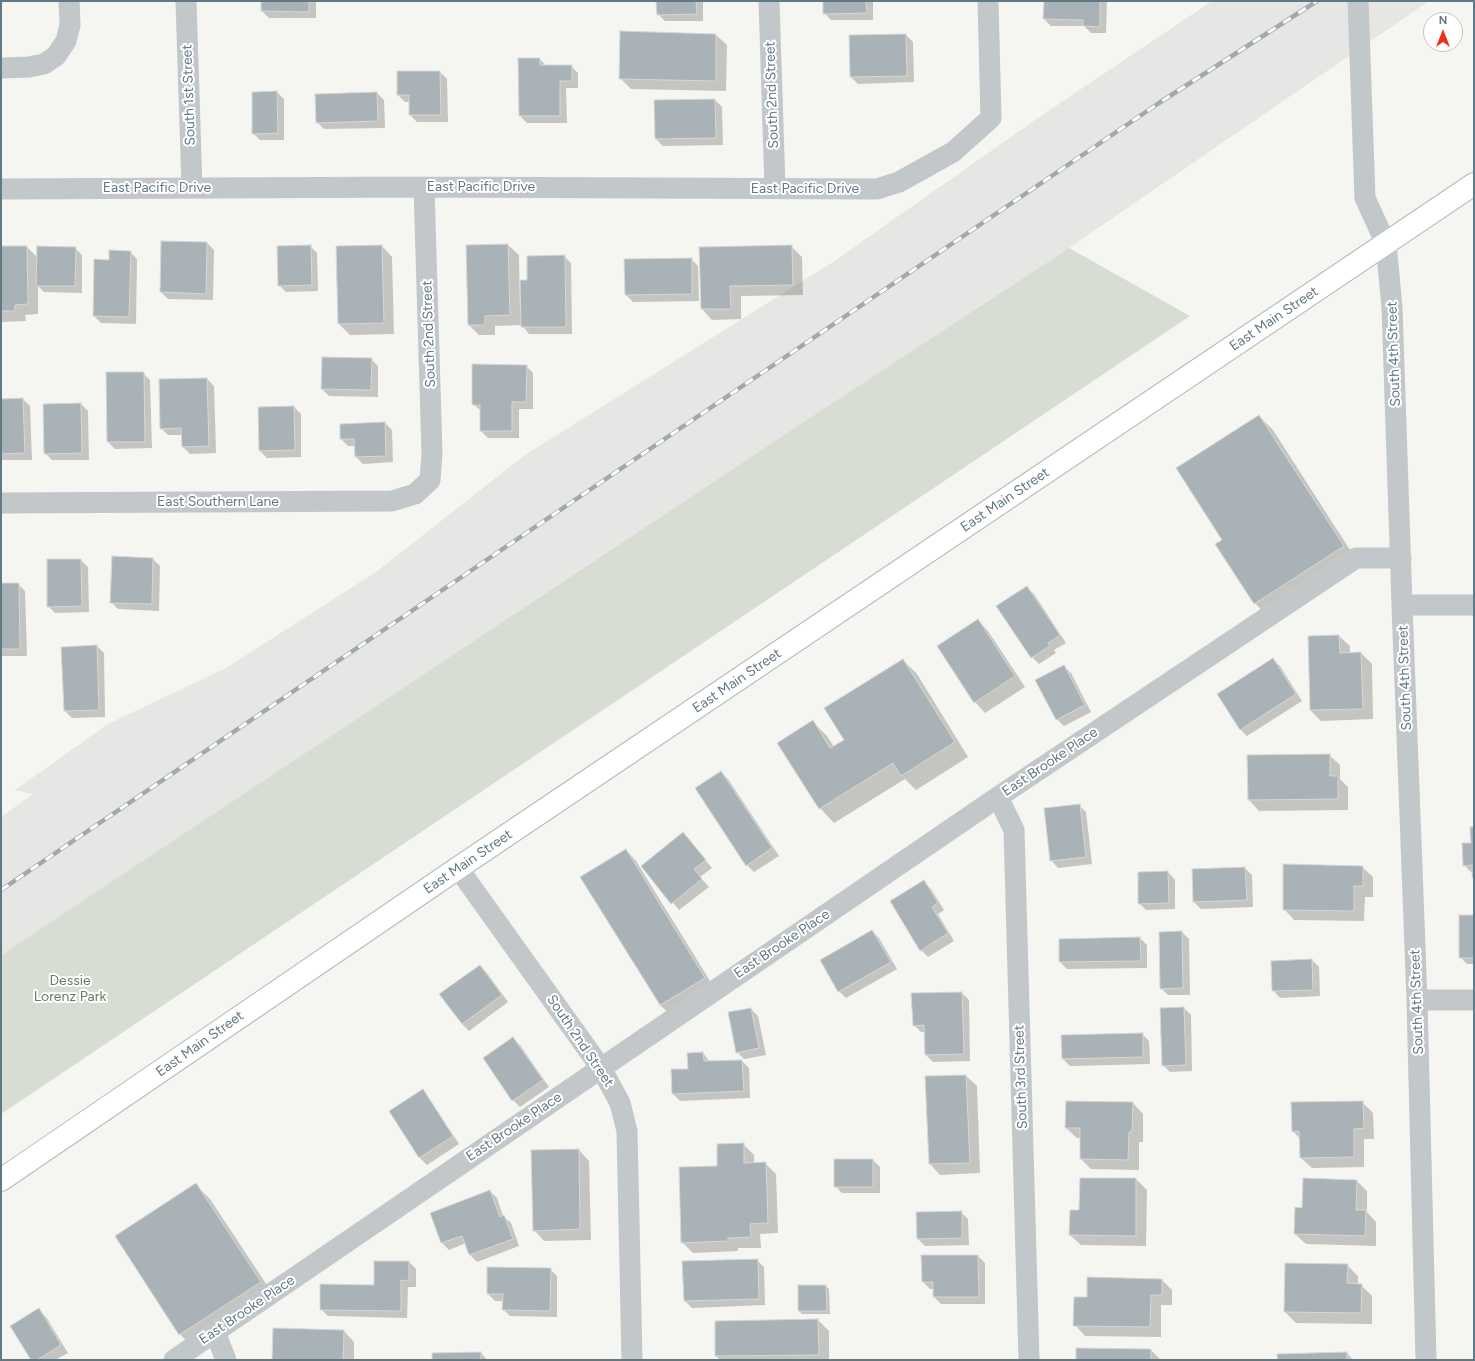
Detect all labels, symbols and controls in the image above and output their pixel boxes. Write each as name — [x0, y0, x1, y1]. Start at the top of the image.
north arrow — [1423, 12, 1463, 52]
text: N — [1439, 14, 1447, 27]
street label: South 2nd Street — [762, 41, 782, 149]
street label: South 1st Street — [179, 44, 199, 146]
street label: East Pacific Drive — [427, 179, 535, 195]
street label: East Pacific Drive — [103, 180, 211, 196]
street label: East Pacific Drive — [751, 181, 859, 197]
street label: South 2nd Street — [419, 280, 439, 388]
street label: East Main Street — [1226, 283, 1322, 355]
street label: South 4th Street — [1384, 301, 1404, 407]
street label: East Main Street — [957, 464, 1053, 536]
street label: East Southern Lane — [157, 494, 279, 510]
street label: South 4th Street — [1395, 625, 1415, 731]
street label: East Main Street — [689, 645, 785, 717]
street label: East Brooke Place — [999, 724, 1101, 800]
street label: East Main Street — [420, 826, 516, 898]
street label: East Brooke Place — [731, 906, 833, 982]
street label: South 4th Street — [1407, 949, 1427, 1055]
park label: Dessie Lorenz Park — [34, 973, 106, 1006]
street label: South 2nd Street — [543, 992, 617, 1090]
street label: East Main Street — [153, 1007, 247, 1081]
street label: South 3rd Street — [1011, 1025, 1031, 1129]
street label: East Brooke Place — [463, 1089, 565, 1165]
street label: East Brooke Place — [196, 1272, 298, 1348]

